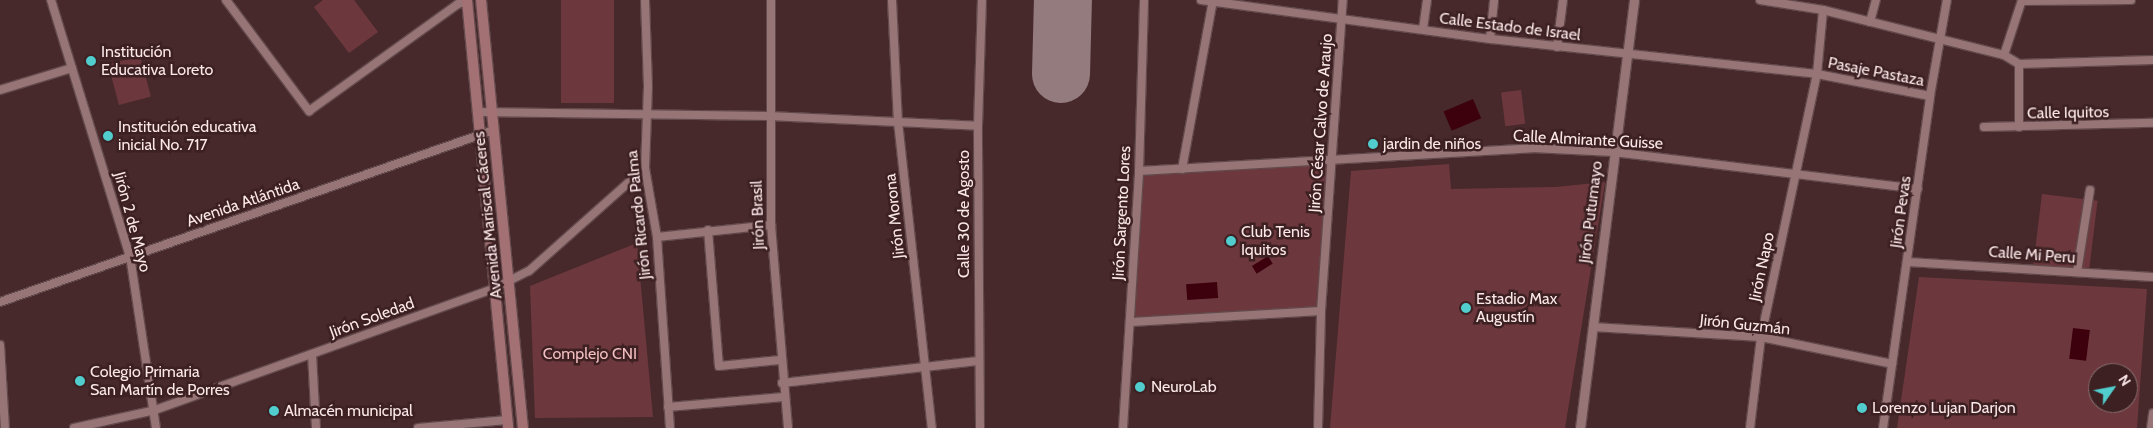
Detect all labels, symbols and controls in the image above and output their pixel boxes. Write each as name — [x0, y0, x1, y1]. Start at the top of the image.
street label: Calle Estado de Israel — [1438, 9, 1582, 45]
street label: Jirón César Calvo de Araujo — [1305, 33, 1337, 213]
place label: Institución Educativa Loreto — [101, 42, 213, 80]
street label: Pasaje Pastaza — [1826, 53, 1926, 91]
marker: Institución Educativa Loreto — [85, 55, 97, 67]
street label: Calle Iquitos — [2027, 103, 2109, 123]
place label: Institución educativa inicial No. 717 — [118, 117, 257, 155]
street label: Calle Almirante Guisse — [1513, 126, 1663, 154]
marker: Institución educativa inicial No. 717 — [102, 130, 114, 142]
street label: Avenida Mariscal Cáceres — [470, 130, 506, 300]
place label: jardin de niños — [1383, 134, 1481, 154]
marker: jardin de niños — [1367, 138, 1379, 150]
street label: Jirón Sargento Lores — [1109, 145, 1135, 281]
street label: Jirón Ricardo Palma — [623, 150, 655, 280]
street label: Calle 30 de Agosto — [954, 150, 974, 278]
street label: Jirón Putumayo — [1575, 160, 1607, 264]
street label: Jirón 2 de Mayo — [109, 170, 155, 274]
street label: Jirón Morona — [881, 173, 909, 259]
street label: Avenida Atlántida — [184, 175, 302, 231]
street label: Jirón Pevas — [1886, 175, 1916, 249]
street label: Jirón Brasil — [747, 180, 769, 250]
place label: Club Tenis Iquitos — [1241, 222, 1310, 260]
street label: Jirón Napo — [1745, 231, 1779, 303]
marker: Club Tenis Iquitos — [1225, 235, 1237, 247]
street label: Calle Mi Peru — [1988, 242, 2076, 268]
place label: Estadio Max Augustín — [1476, 289, 1557, 327]
street label: Jirón Soledad — [327, 294, 417, 342]
marker: Estadio Max Augustín — [1460, 302, 1472, 314]
street label: Jirón Guzmán — [1699, 311, 1791, 339]
park label: Complejo CNI — [543, 344, 637, 364]
place label: Colegio Primaria San Martín de Porres — [90, 362, 230, 400]
north arrow — [2088, 363, 2138, 413]
text: N — [2114, 371, 2135, 389]
marker: Colegio Primaria San Martín de Porres — [74, 375, 86, 387]
place label: NeuroLab — [1151, 377, 1217, 397]
marker: NeuroLab — [1133, 380, 1147, 394]
place label: Lorenzo Lujan Darjon — [1872, 398, 2016, 418]
place label: Almacén municipal — [284, 401, 413, 421]
marker: Lorenzo Lujan Darjon — [1856, 402, 1868, 414]
marker: Almacén municipal — [268, 405, 280, 417]

